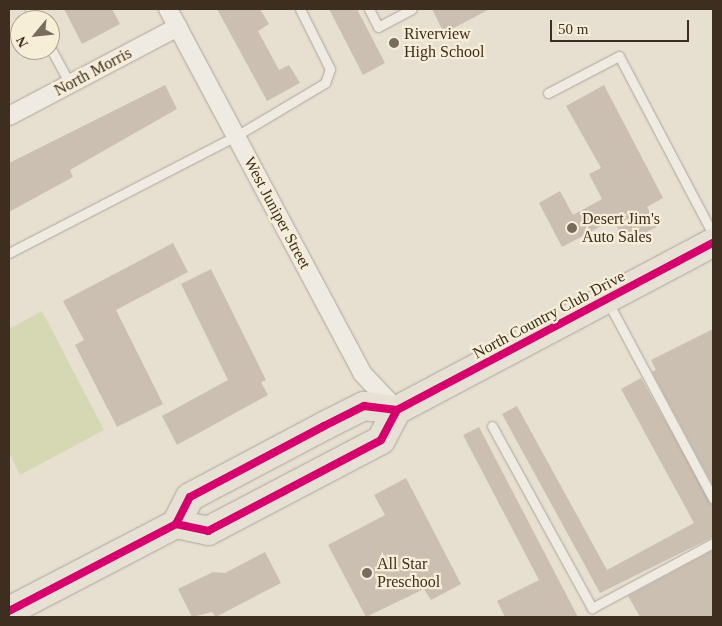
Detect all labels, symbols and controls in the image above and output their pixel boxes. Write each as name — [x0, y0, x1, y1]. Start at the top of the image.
north arrow — [10, 10, 60, 60]
scale bar — [552, 10, 691, 42]
text: 50 m — [558, 21, 588, 37]
place label: Riverview High School — [404, 24, 484, 62]
text: N — [13, 34, 31, 50]
marker: Riverview High School — [388, 37, 400, 49]
street label: North Morris — [51, 44, 135, 100]
street label: West Juniper Street — [239, 154, 315, 272]
place label: Desert Jim's Auto Sales — [582, 209, 660, 247]
marker: Desert Jim's Auto Sales — [566, 222, 578, 234]
street label: North Country Club Drive — [470, 267, 628, 363]
place label: All Star Preschool — [377, 554, 440, 592]
marker: All Star Preschool — [361, 567, 373, 579]

